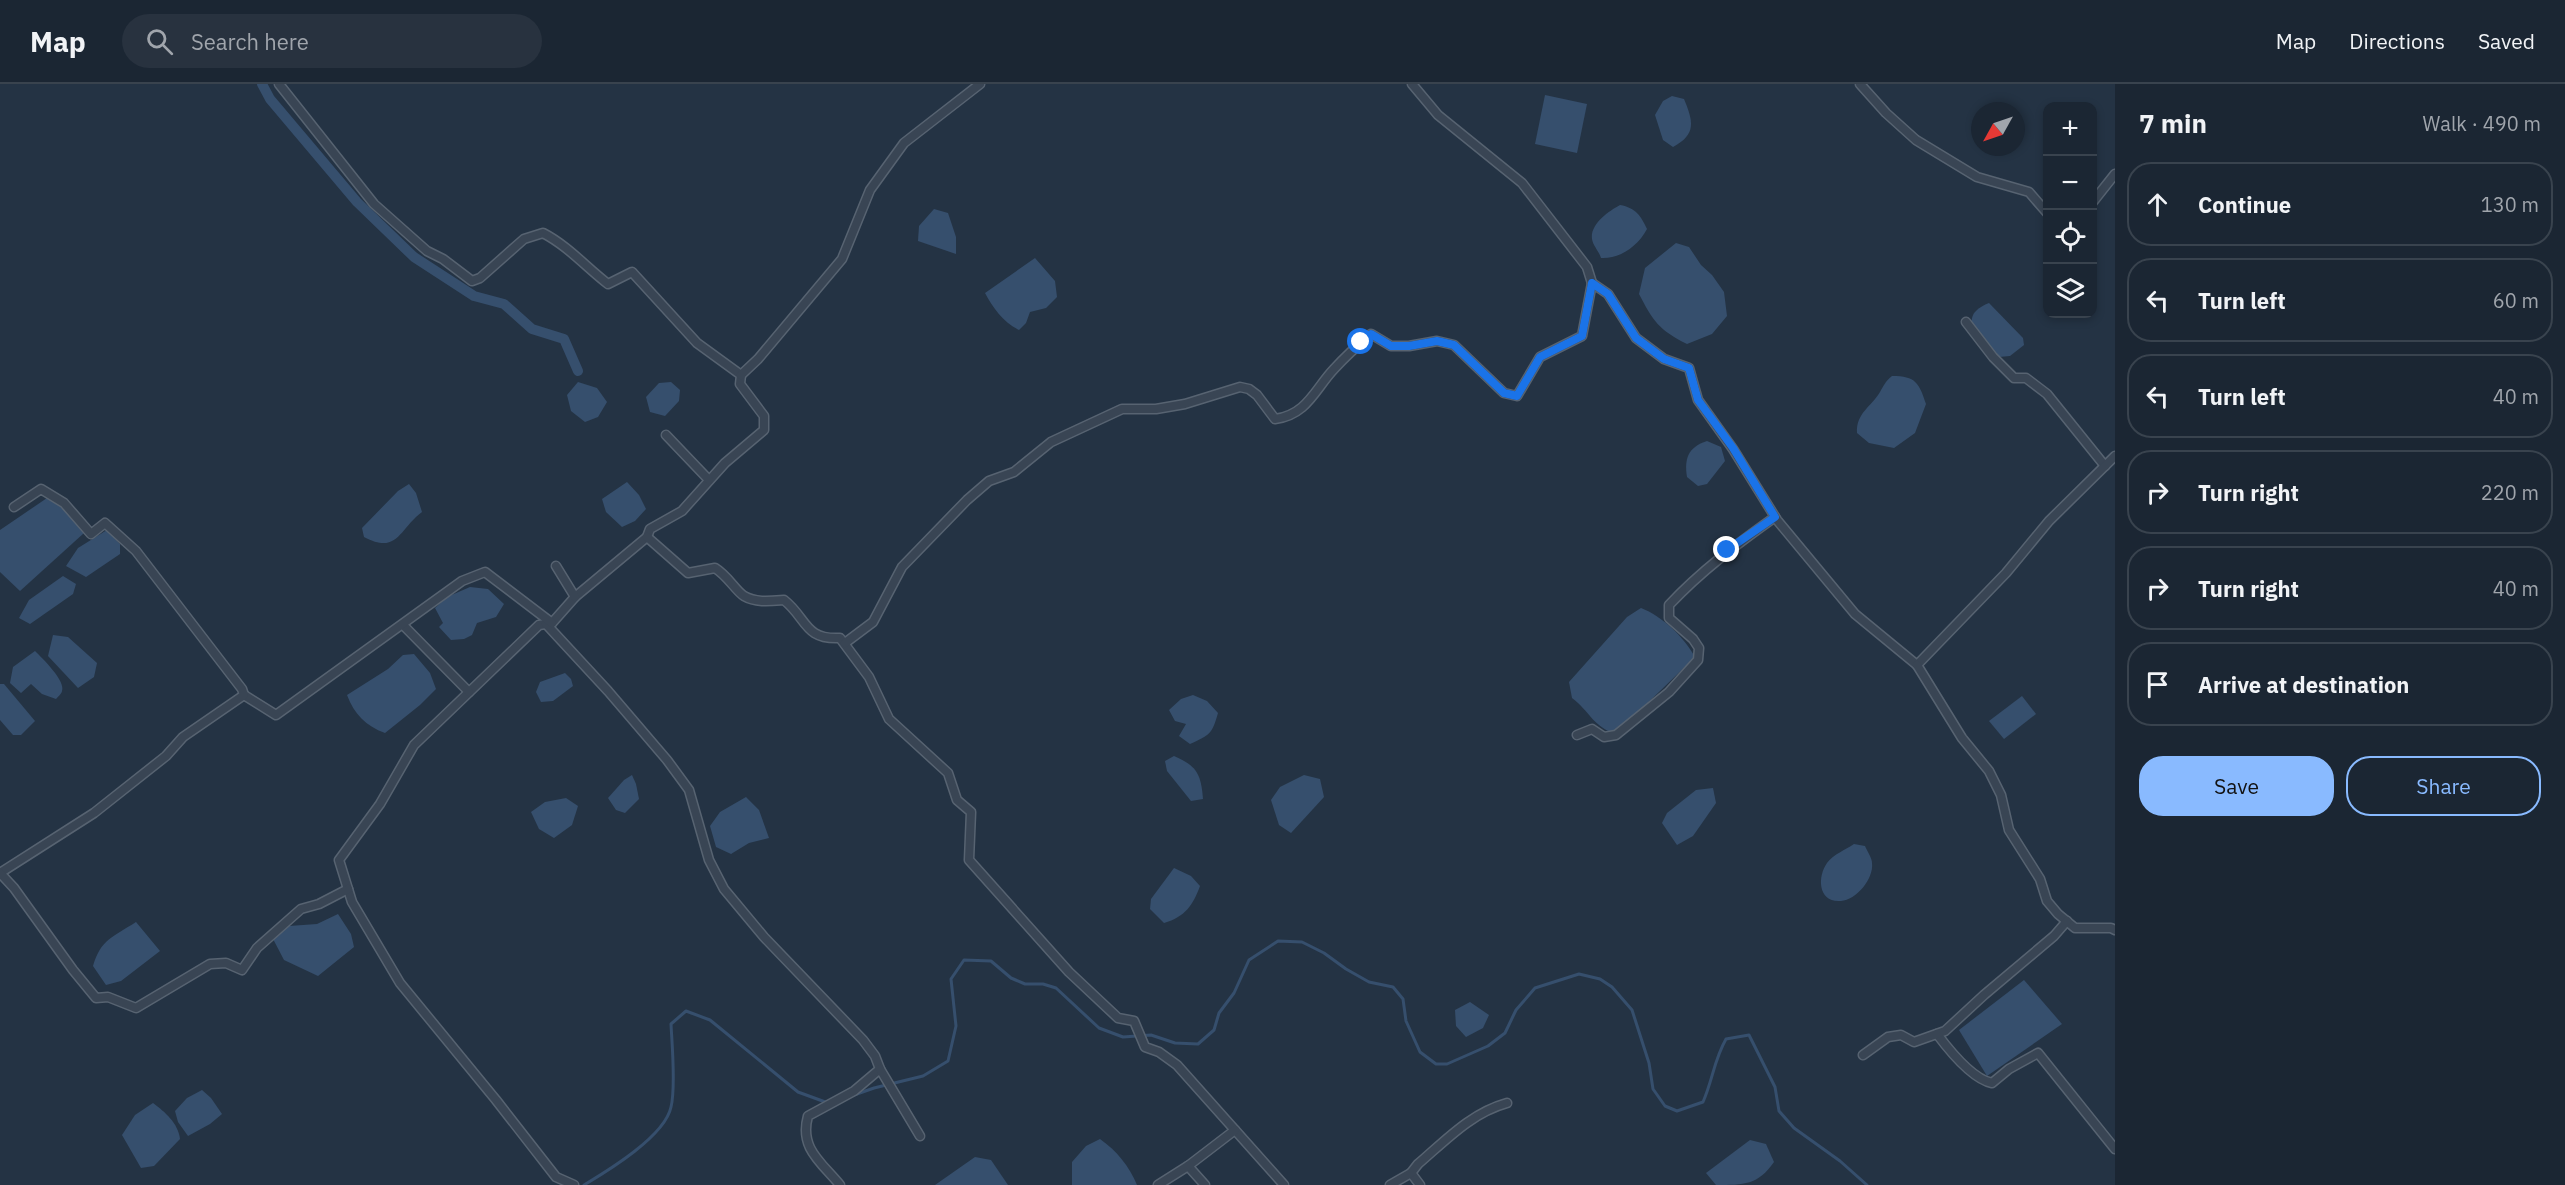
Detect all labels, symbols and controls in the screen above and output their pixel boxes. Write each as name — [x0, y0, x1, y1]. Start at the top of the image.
search box — [122, 14, 542, 68]
text: Map — [30, 23, 86, 60]
icon: search — [143, 25, 176, 58]
text: Search here — [191, 27, 309, 56]
text: Map — [2276, 27, 2316, 55]
text: Directions — [2349, 27, 2445, 55]
text: Saved — [2478, 27, 2535, 55]
north arrow — [1971, 102, 2025, 156]
map controls — [2043, 102, 2097, 318]
button: + — [2043, 102, 2097, 156]
text: 7 min — [2139, 106, 2207, 140]
text: Walk · 490 m — [2423, 110, 2541, 137]
button: − — [2043, 156, 2097, 210]
icon: ahead — [2141, 188, 2174, 221]
text: Continue — [2198, 190, 2291, 219]
text: 130 m — [2481, 191, 2539, 218]
button: locate — [2043, 210, 2097, 264]
button: layers — [2043, 264, 2097, 318]
icon: left — [2141, 284, 2174, 317]
text: Turn left — [2198, 286, 2286, 315]
text: 60 m — [2493, 287, 2539, 314]
route start — [1347, 328, 1373, 354]
icon: left — [2141, 380, 2174, 413]
text: Turn left — [2198, 382, 2286, 411]
text: 40 m — [2493, 383, 2539, 410]
icon: right — [2141, 476, 2174, 509]
text: Turn right — [2198, 478, 2299, 507]
text: 220 m — [2481, 479, 2539, 506]
route end — [1713, 536, 1739, 562]
icon: right — [2141, 572, 2174, 605]
text: Turn right — [2198, 574, 2299, 603]
text: 40 m — [2493, 575, 2539, 602]
icon: arrive — [2141, 668, 2174, 701]
text: Arrive at destination — [2198, 670, 2409, 699]
button: Save — [2139, 756, 2334, 816]
button: Share — [2346, 756, 2541, 816]

